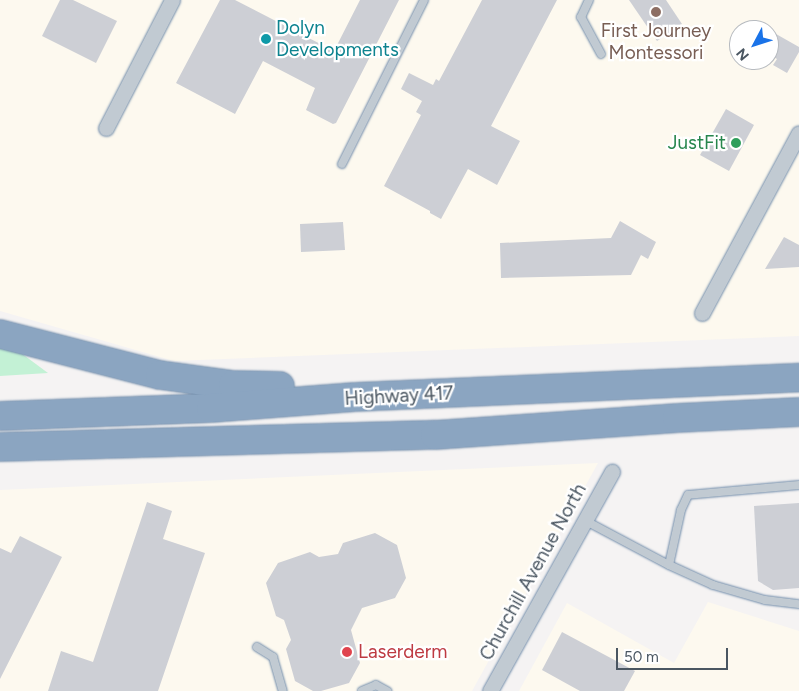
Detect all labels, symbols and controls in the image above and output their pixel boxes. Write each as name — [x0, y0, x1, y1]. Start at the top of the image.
marker: First Journey Montessori — [650, 6, 662, 18]
place label: Dolyn Developments — [276, 17, 399, 61]
place label: First Journey Montessori — [601, 20, 711, 64]
north arrow — [729, 20, 779, 70]
marker: Dolyn Developments — [260, 33, 272, 45]
text: N — [733, 45, 753, 64]
place label: JustFit — [668, 132, 726, 154]
marker: JustFit — [730, 137, 742, 149]
street label: Highway 417 — [344, 382, 454, 410]
street label: Churchill Avenue North — [475, 480, 591, 664]
scale bar — [619, 638, 732, 670]
place label: Laserderm — [358, 641, 447, 663]
marker: Laserderm — [340, 645, 354, 659]
text: 50 m — [624, 648, 659, 666]

